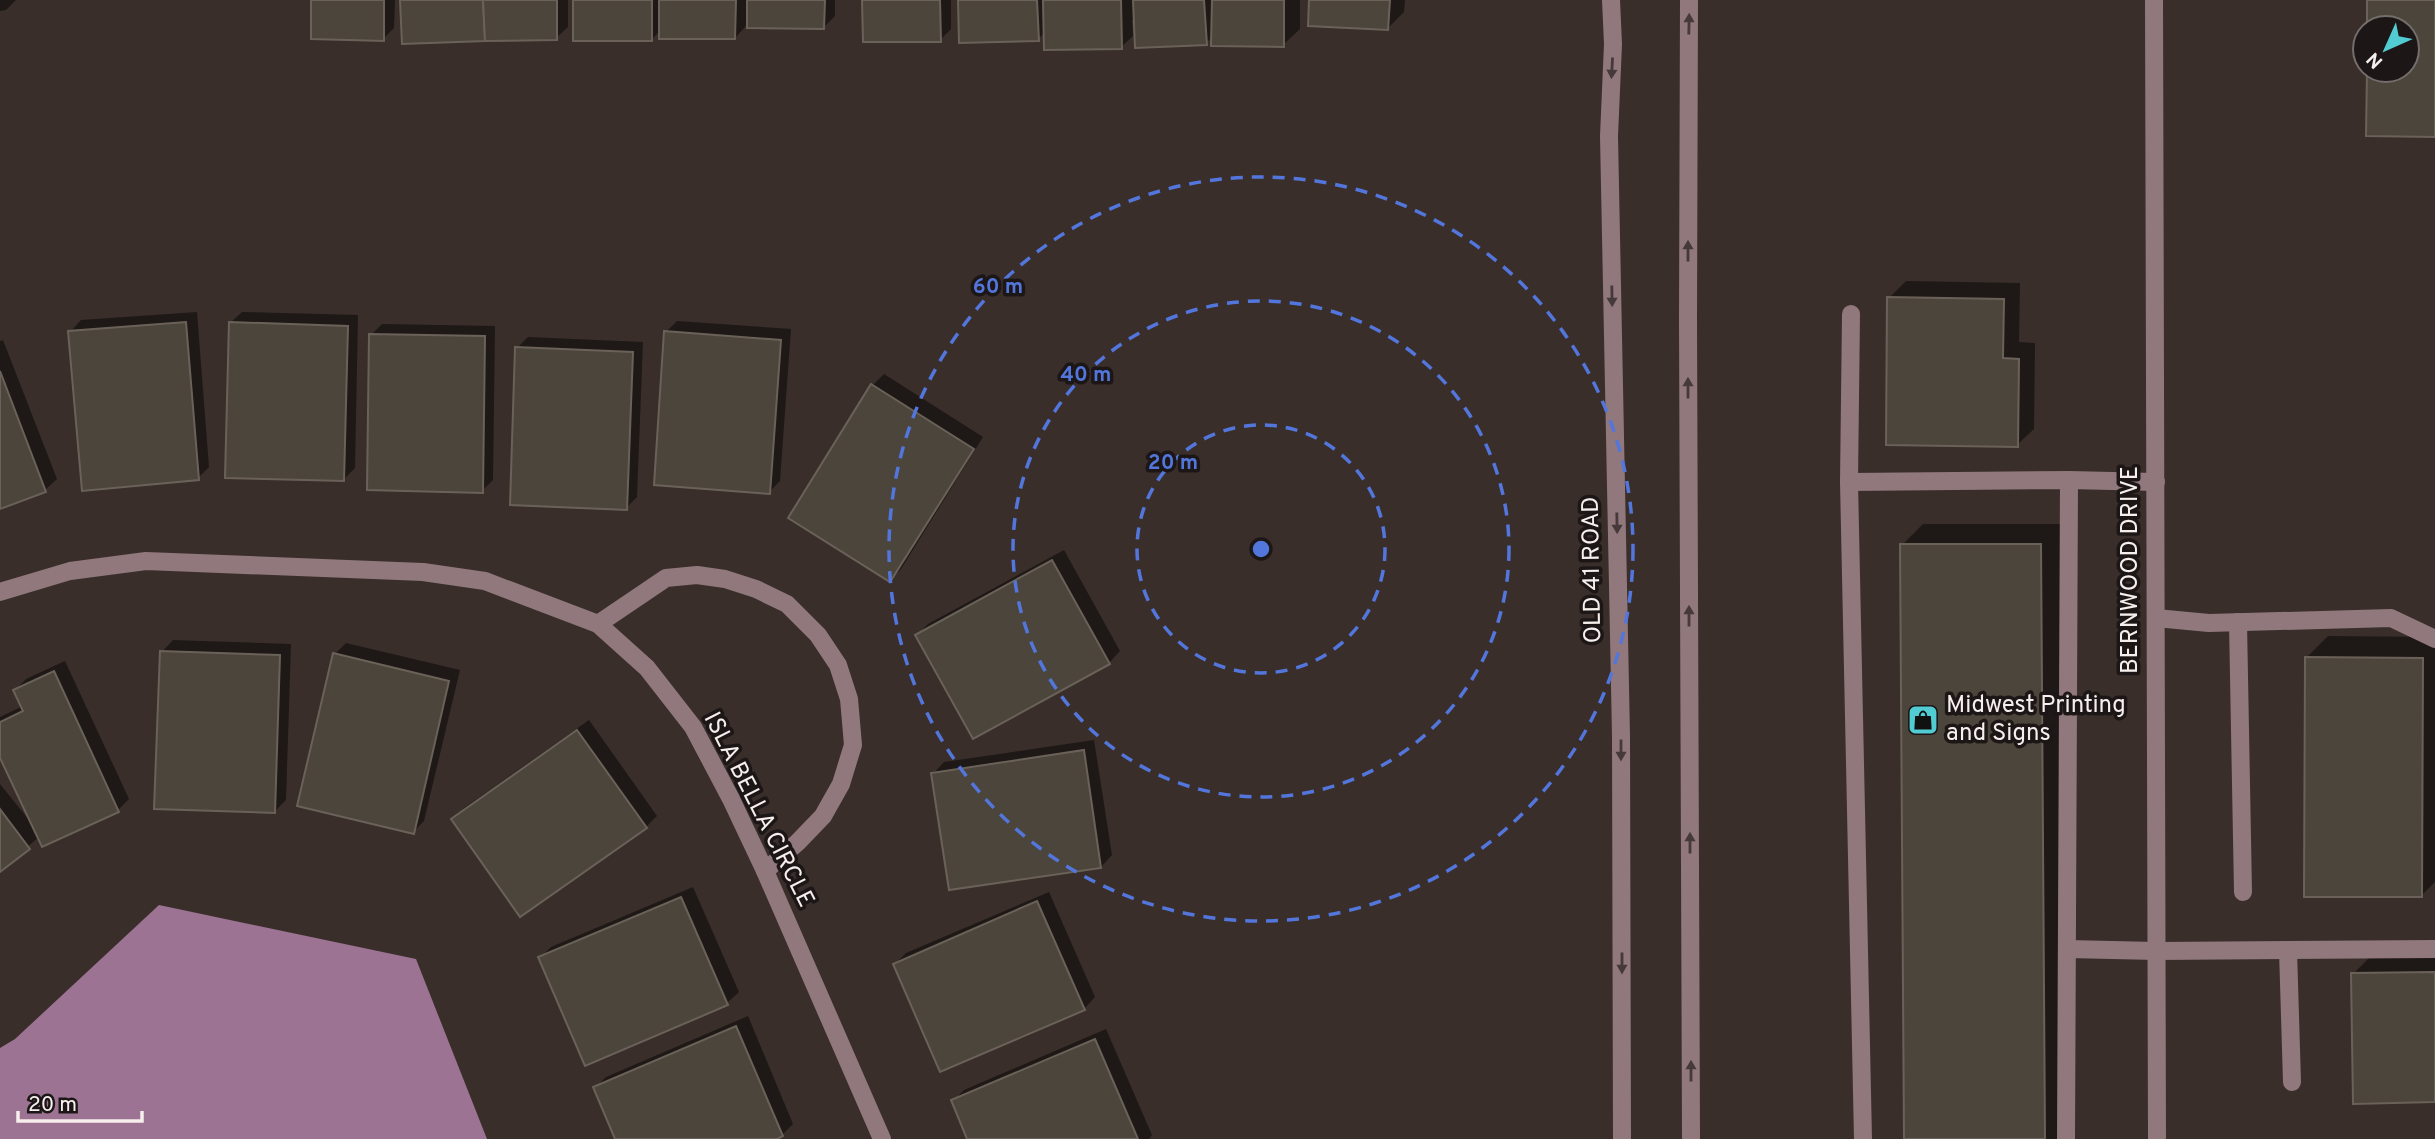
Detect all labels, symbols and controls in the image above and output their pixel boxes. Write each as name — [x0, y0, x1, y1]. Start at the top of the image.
one-way arrow — [1683, 13, 1694, 35]
north arrow — [2351, 14, 2421, 84]
text: N — [2362, 46, 2389, 73]
one-way arrow — [1607, 57, 1618, 79]
one-way arrow — [1682, 240, 1694, 262]
text: 60 m — [973, 274, 1023, 301]
one-way arrow — [1607, 285, 1618, 307]
text: 40 m — [1061, 362, 1111, 389]
one-way arrow — [1682, 377, 1694, 399]
text: 20 m — [1148, 450, 1198, 477]
street label: BERNWOOD DRIVE — [2116, 466, 2146, 674]
street label: OLD 41 ROAD — [1577, 496, 1609, 644]
one-way arrow — [1611, 512, 1623, 534]
centre of rings — [1249, 537, 1273, 561]
one-way arrow — [1683, 605, 1695, 627]
place label: Midwest Printing and Signs — [1946, 691, 2126, 749]
shop icon: Midwest Printing and Signs — [1906, 703, 1940, 737]
street label: ISLA BELLA CIRCLE — [696, 707, 820, 913]
one-way arrow — [1615, 740, 1627, 762]
one-way arrow — [1684, 832, 1696, 854]
one-way arrow — [1616, 952, 1628, 974]
one-way arrow — [1685, 1060, 1697, 1082]
scale bar — [18, 1080, 142, 1124]
text: 20 m — [28, 1092, 77, 1119]

